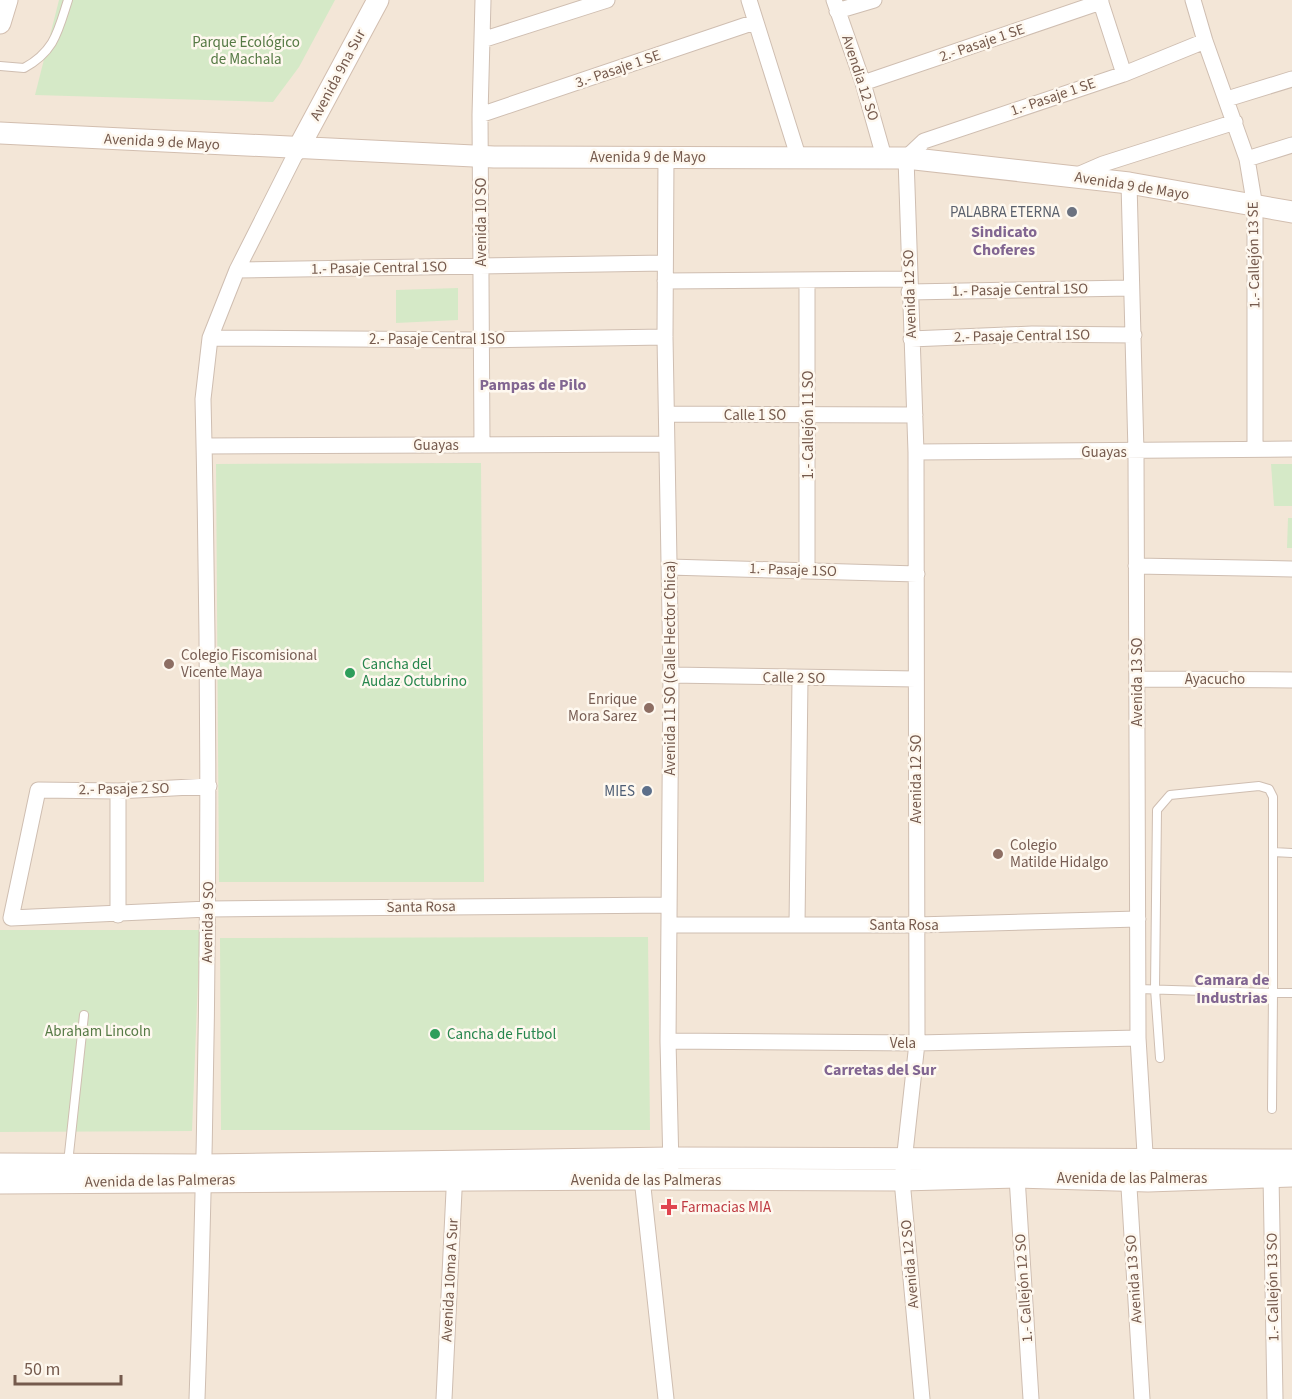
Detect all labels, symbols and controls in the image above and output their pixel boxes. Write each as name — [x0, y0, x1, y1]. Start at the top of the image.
street label: 2.- Pasaje 1 SE — [937, 19, 1027, 67]
street label: Avenida 9na Sur — [305, 25, 371, 124]
park label: Parque Ecológico de Machala — [192, 32, 300, 70]
street label: Avendia 12 SO — [836, 32, 884, 124]
street label: 3.- Pasaje 1 SE — [573, 45, 663, 93]
street label: 1.- Pasaje 1 SE — [1008, 73, 1098, 121]
street label: Avenida 9 de Mayo — [104, 128, 220, 156]
street label: Avenida 9 de Mayo — [590, 147, 706, 168]
street label: Avenida 9 de Mayo — [1073, 167, 1191, 205]
street label: Avenida 10 SO — [471, 177, 492, 267]
street label: 1.- Callejón 13 SE — [1243, 201, 1265, 309]
place label: PALABRA ETERNA — [950, 202, 1061, 223]
marker: PALABRA ETERNA — [1065, 205, 1079, 219]
district label: Sindicato Choferes — [971, 221, 1037, 261]
street label: Avenida 12 SO — [898, 249, 922, 339]
street label: 1.- Pasaje Central 1SO — [311, 256, 447, 280]
street label: 1.- Pasaje Central 1SO — [952, 278, 1088, 302]
street label: 2.- Pasaje Central 1SO — [954, 324, 1090, 348]
street label: 2.- Pasaje Central 1SO — [369, 329, 505, 350]
street label: 1.- Callejón 11 SO — [798, 370, 819, 480]
district label: Pampas de Pilo — [480, 374, 587, 396]
street label: Calle 1 SO — [724, 405, 786, 426]
street label: Guayas — [413, 435, 459, 456]
street label: Guayas — [1081, 442, 1127, 463]
street label: 1.- Pasaje 1SO — [749, 558, 837, 582]
street label: Avenida 11 SO (Calle Hector Chica) — [660, 560, 681, 776]
street label: Avenida 13 SO — [1127, 637, 1148, 727]
place label: Colegio Fiscomisional Vicente Maya — [181, 645, 317, 683]
place label: Cancha del Audaz Octubrino — [362, 654, 467, 692]
marker: Colegio Fiscomisional Vicente Maya — [162, 657, 176, 671]
marker: Cancha del Audaz Octubrino — [343, 666, 357, 680]
street label: Calle 2 SO — [763, 667, 826, 689]
street label: Ayacucho — [1185, 669, 1245, 690]
place label: Enrique Mora Sarez — [568, 689, 637, 727]
marker: Enrique Mora Sarez — [642, 701, 656, 715]
street label: Avenida 12 SO — [906, 734, 927, 824]
street label: 2.- Pasaje 2 SO — [78, 778, 170, 800]
place label: MIES — [604, 781, 635, 802]
marker: MIES — [640, 784, 654, 798]
place label: Colegio Matilde Hidalgo — [1010, 835, 1108, 873]
marker: Colegio Matilde Hidalgo — [991, 847, 1005, 861]
street label: Avenida 9 SO — [197, 881, 219, 963]
street label: Santa Rosa — [386, 896, 456, 918]
street label: Santa Rosa — [869, 915, 939, 936]
district label: Camara de Industrias — [1195, 969, 1269, 1009]
park label: Abraham Lincoln — [45, 1021, 151, 1042]
place label: Cancha de Futbol — [447, 1024, 556, 1045]
marker: Cancha de Futbol — [428, 1027, 442, 1041]
street label: Vela — [890, 1033, 916, 1054]
district label: Carretas del Sur — [824, 1059, 937, 1081]
street label: Avenida de las Palmeras — [1057, 1168, 1207, 1189]
street label: Avenida de las Palmeras — [85, 1169, 235, 1193]
street label: Avenida de las Palmeras — [571, 1170, 721, 1191]
place label: Farmacias MIA — [681, 1197, 772, 1218]
marker: Farmacias MIA — [662, 1200, 676, 1214]
street label: Avenida 10ma A Sur — [436, 1217, 464, 1342]
street label: Avenida 12 SO — [896, 1219, 924, 1309]
street label: 1.- Callejón 13 SO — [1262, 1232, 1284, 1342]
street label: 1.- Callejón 12 SO — [1010, 1233, 1038, 1343]
street label: Avenida 13 SO — [1120, 1234, 1148, 1324]
scale bar — [15, 1348, 122, 1386]
text: 50 m — [24, 1357, 60, 1382]

